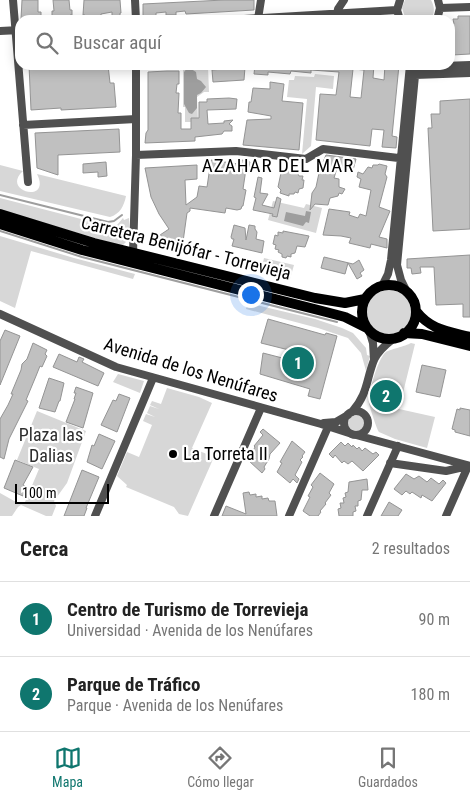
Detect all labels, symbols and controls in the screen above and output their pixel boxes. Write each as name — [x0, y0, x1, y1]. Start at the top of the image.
search box — [15, 15, 455, 70]
icon: search — [33, 29, 61, 57]
text: Buscar aquí — [73, 31, 162, 54]
district label: AZAHAR DEL MAR — [202, 154, 354, 177]
street label: Carretera Benijófar - Torrevieja — [79, 211, 293, 284]
your location — [238, 282, 264, 308]
street label: Avenida de los Nenúfares — [102, 333, 281, 406]
pin: 1 — [282, 344, 314, 382]
pin: 2 — [370, 377, 402, 415]
park label: Plaza las Dalias — [19, 424, 83, 466]
place label: La Torreta II — [183, 443, 268, 464]
marker: La Torreta II — [167, 448, 179, 460]
scale bar — [15, 481, 109, 504]
text: 100 m — [22, 485, 57, 501]
text: Cerca — [20, 537, 68, 561]
text: 2 resultados — [372, 539, 450, 558]
text: Centro de Turismo de Torrevieja — [67, 598, 308, 621]
text: 1 — [32, 610, 40, 629]
text: 90 m — [418, 610, 450, 629]
text: Universidad · Avenida de los Nenúfares — [67, 621, 313, 640]
text: Parque de Tráfico — [67, 673, 201, 696]
text: 2 — [32, 685, 40, 704]
text: 180 m — [411, 685, 450, 704]
text: Parque · Avenida de los Nenúfares — [67, 696, 283, 715]
tab: Mapa — [52, 744, 83, 790]
tab: Cómo llegar — [187, 744, 254, 790]
tab: Guardados — [358, 744, 418, 790]

